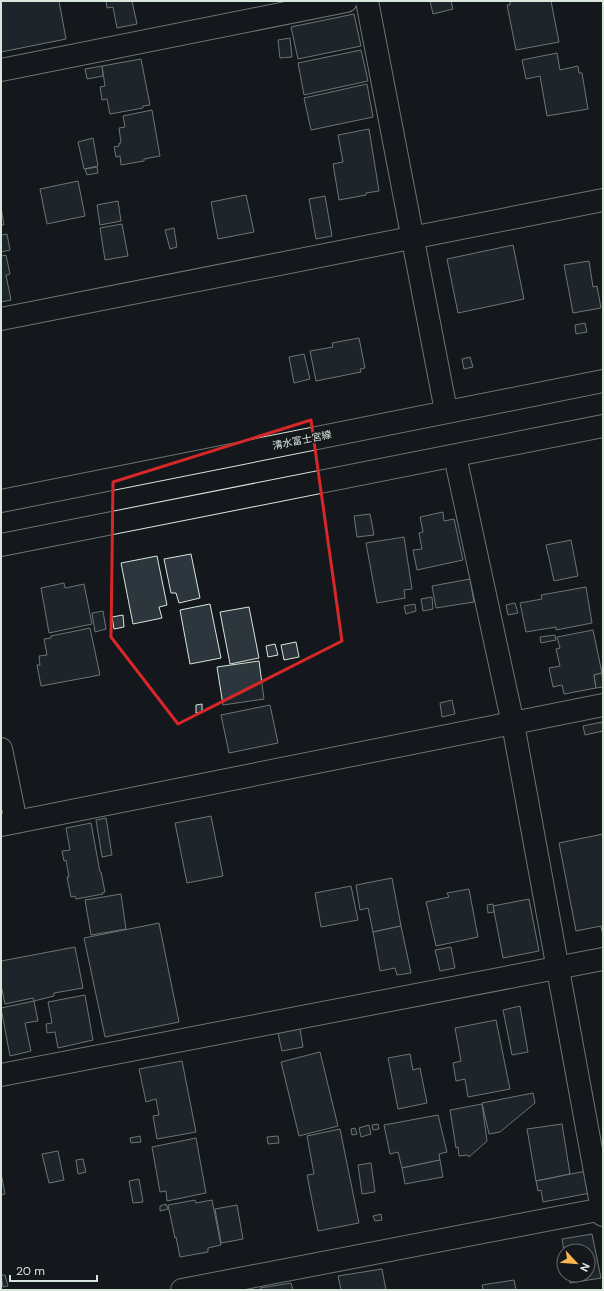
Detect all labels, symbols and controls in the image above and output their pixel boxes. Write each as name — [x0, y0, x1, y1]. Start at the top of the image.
street label: 清水富士宮線 — [271, 428, 333, 452]
north arrow — [556, 1243, 596, 1283]
scale bar — [10, 1257, 97, 1283]
text: N — [577, 1261, 593, 1274]
text: 20 m — [16, 1263, 45, 1279]

